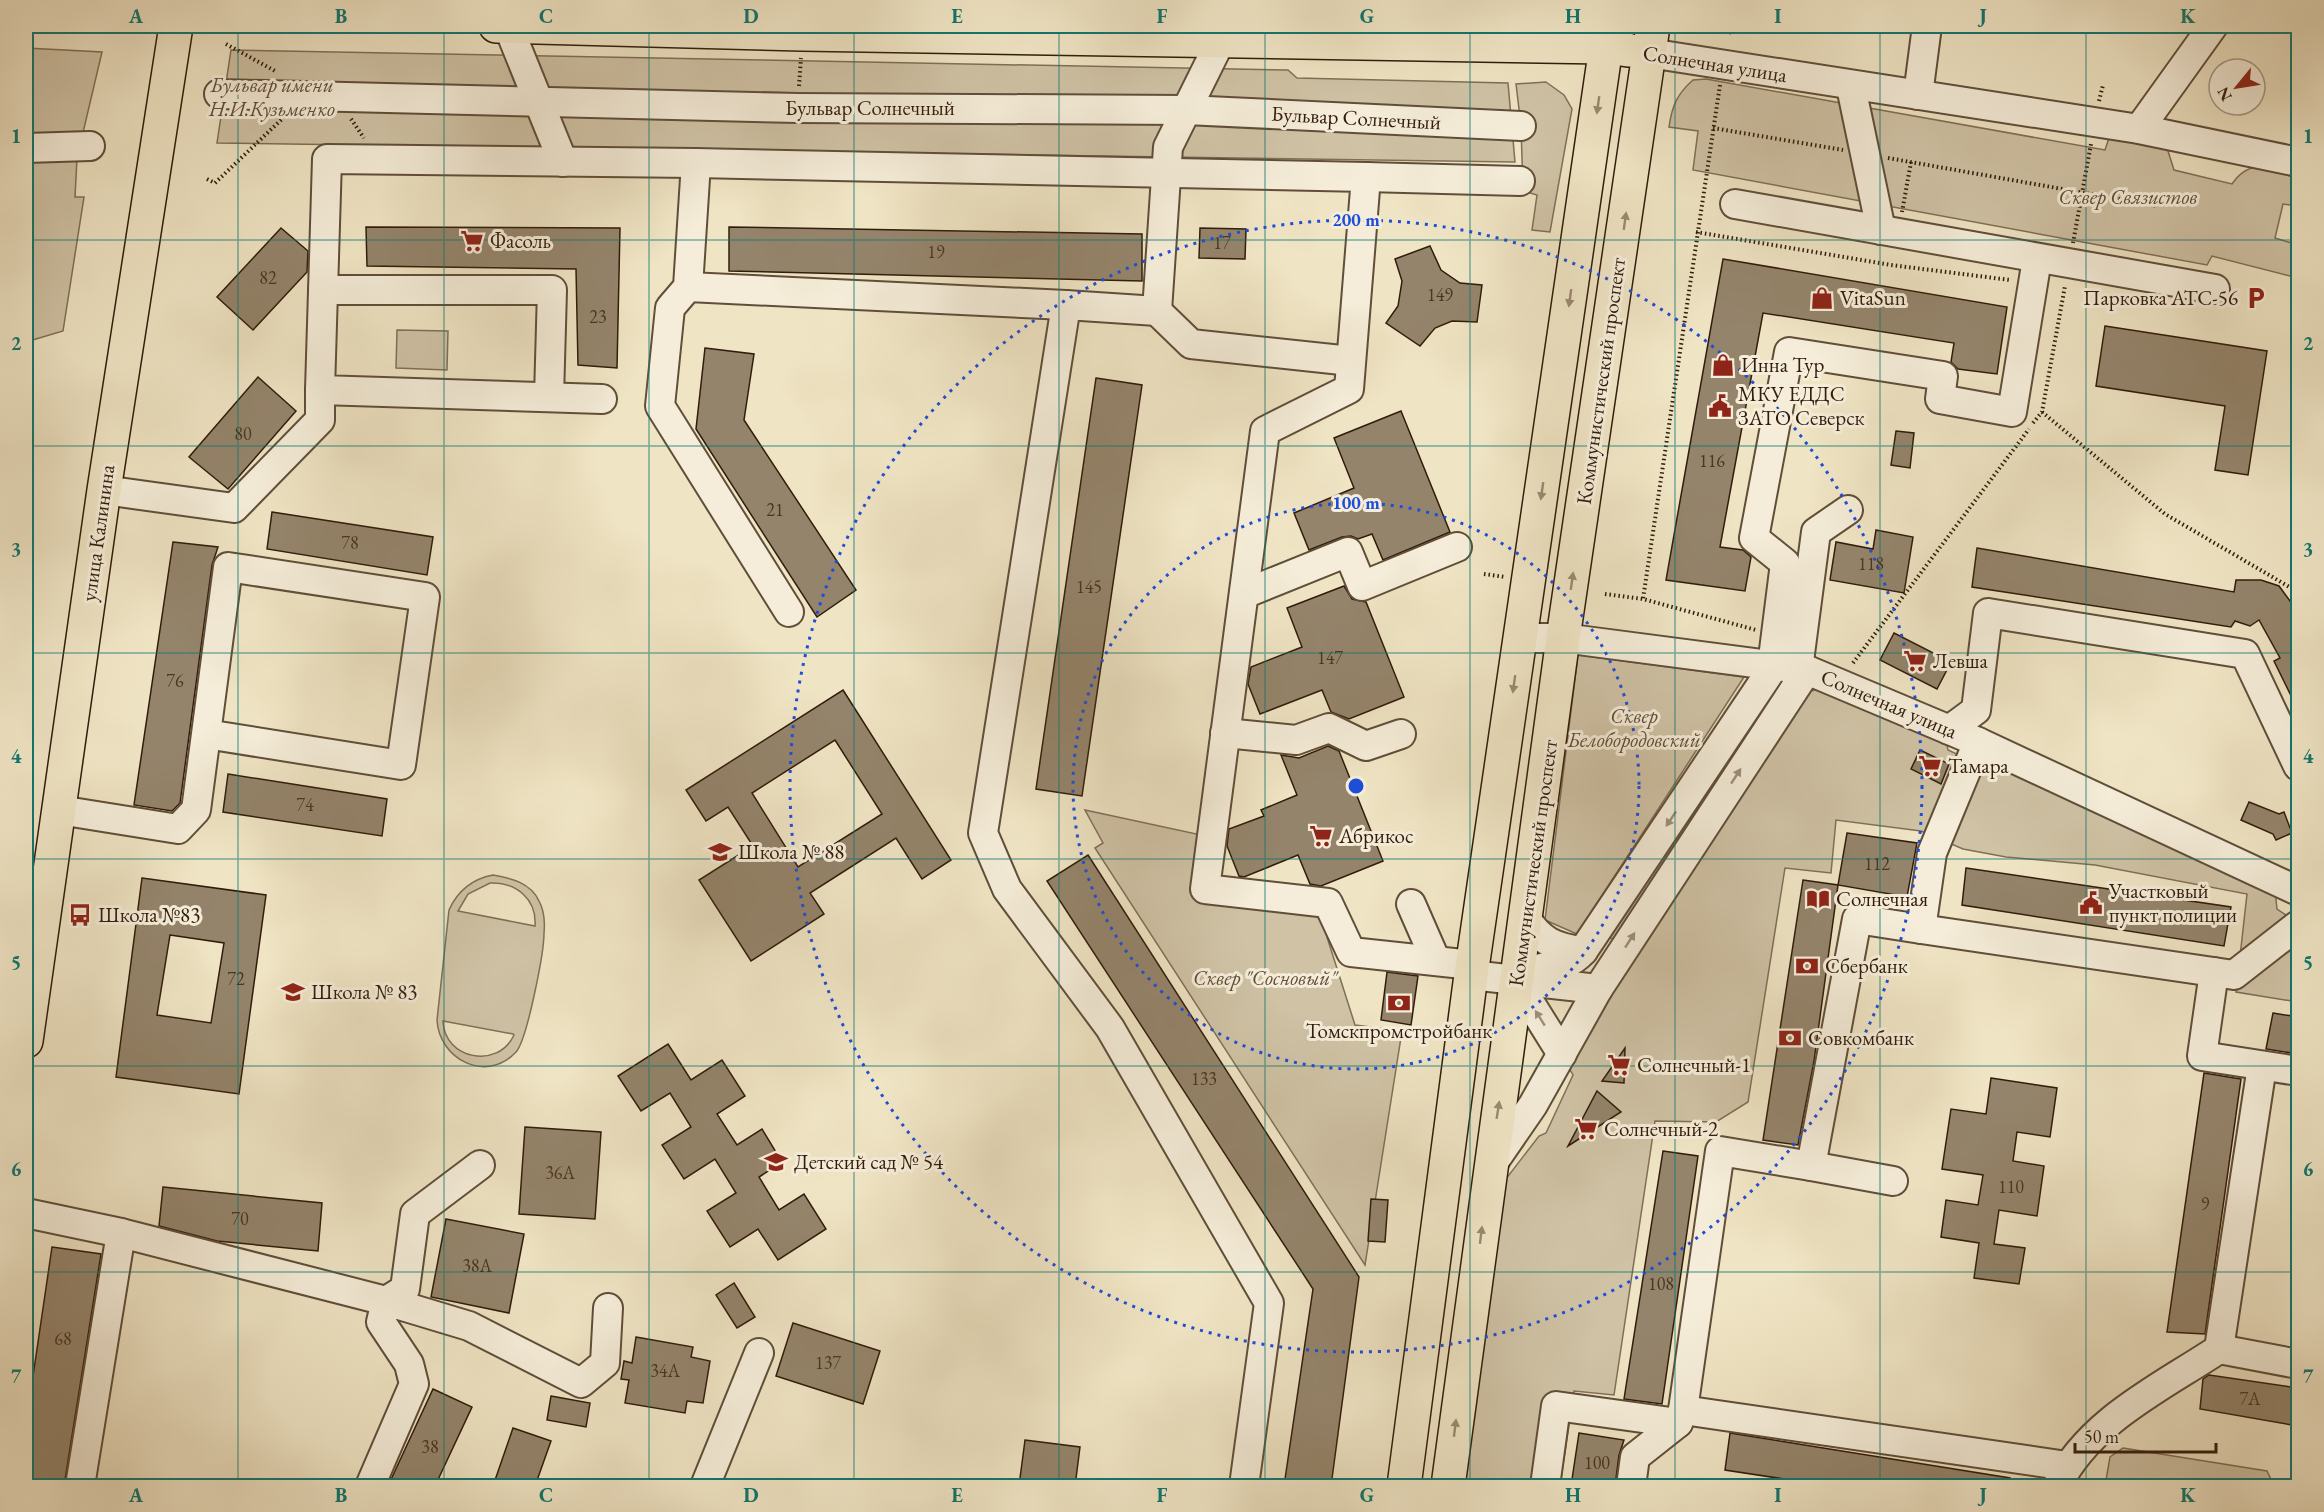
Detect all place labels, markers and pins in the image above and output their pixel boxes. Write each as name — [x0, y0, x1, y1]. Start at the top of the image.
place label: Фасоль — [490, 227, 551, 254]
supermarket icon: Фасоль — [459, 228, 485, 254]
place label: VitaSun — [1840, 284, 1906, 311]
place label: Парковка АТС-56 — [2083, 284, 2238, 311]
shop icon: VitaSun — [1809, 285, 1835, 311]
parking icon: Парковка АТС-56 — [2243, 285, 2269, 311]
place label: Инна Тур — [1741, 351, 1824, 378]
shop icon: Инна Тур — [1710, 352, 1736, 378]
place label: МКУ ЕДДС ЗАТО Северск — [1738, 380, 1864, 431]
public building icon: МКУ ЕДДС ЗАТО Северск — [1707, 393, 1733, 419]
place label: Левша — [1933, 647, 1989, 674]
supermarket icon: Левша — [1902, 648, 1928, 674]
place label: Тамара — [1948, 752, 2009, 779]
supermarket icon: Тамара — [1917, 753, 1943, 779]
centre of rings — [1346, 776, 1366, 796]
place label: Абрикос — [1338, 822, 1414, 849]
supermarket icon: Абрикос — [1308, 823, 1334, 849]
place label: Школа № 88 — [738, 838, 844, 865]
school or university icon: Школа № 88 — [707, 839, 733, 865]
place label: Участковый пункт полиции — [2108, 877, 2237, 928]
place label: Солнечная — [1836, 885, 1928, 912]
library icon: Солнечная — [1805, 886, 1831, 912]
public building icon: Участковый пункт полиции — [2078, 890, 2104, 916]
place label: Школа №83 — [98, 901, 200, 928]
bus stop icon: Школа №83 — [67, 902, 93, 928]
place label: Сбербанк — [1825, 952, 1908, 979]
bank icon: Сбербанк — [1794, 953, 1820, 979]
place label: Школа № 83 — [311, 978, 417, 1005]
school or university icon: Школа № 83 — [280, 979, 306, 1005]
bank icon: Томскпромстройбанк — [1386, 990, 1412, 1016]
place label: Томскпромстройбанк — [1306, 1017, 1492, 1044]
place label: Совкомбанк — [1808, 1024, 1914, 1051]
bank icon: Совкомбанк — [1777, 1025, 1803, 1051]
place label: Солнечный-1 — [1637, 1051, 1751, 1078]
supermarket icon: Солнечный-1 — [1606, 1052, 1632, 1078]
place label: Солнечный-2 — [1604, 1115, 1718, 1142]
supermarket icon: Солнечный-2 — [1573, 1116, 1599, 1142]
place label: Детский сад № 54 — [794, 1148, 944, 1175]
school or university icon: Детский сад № 54 — [763, 1149, 789, 1175]

